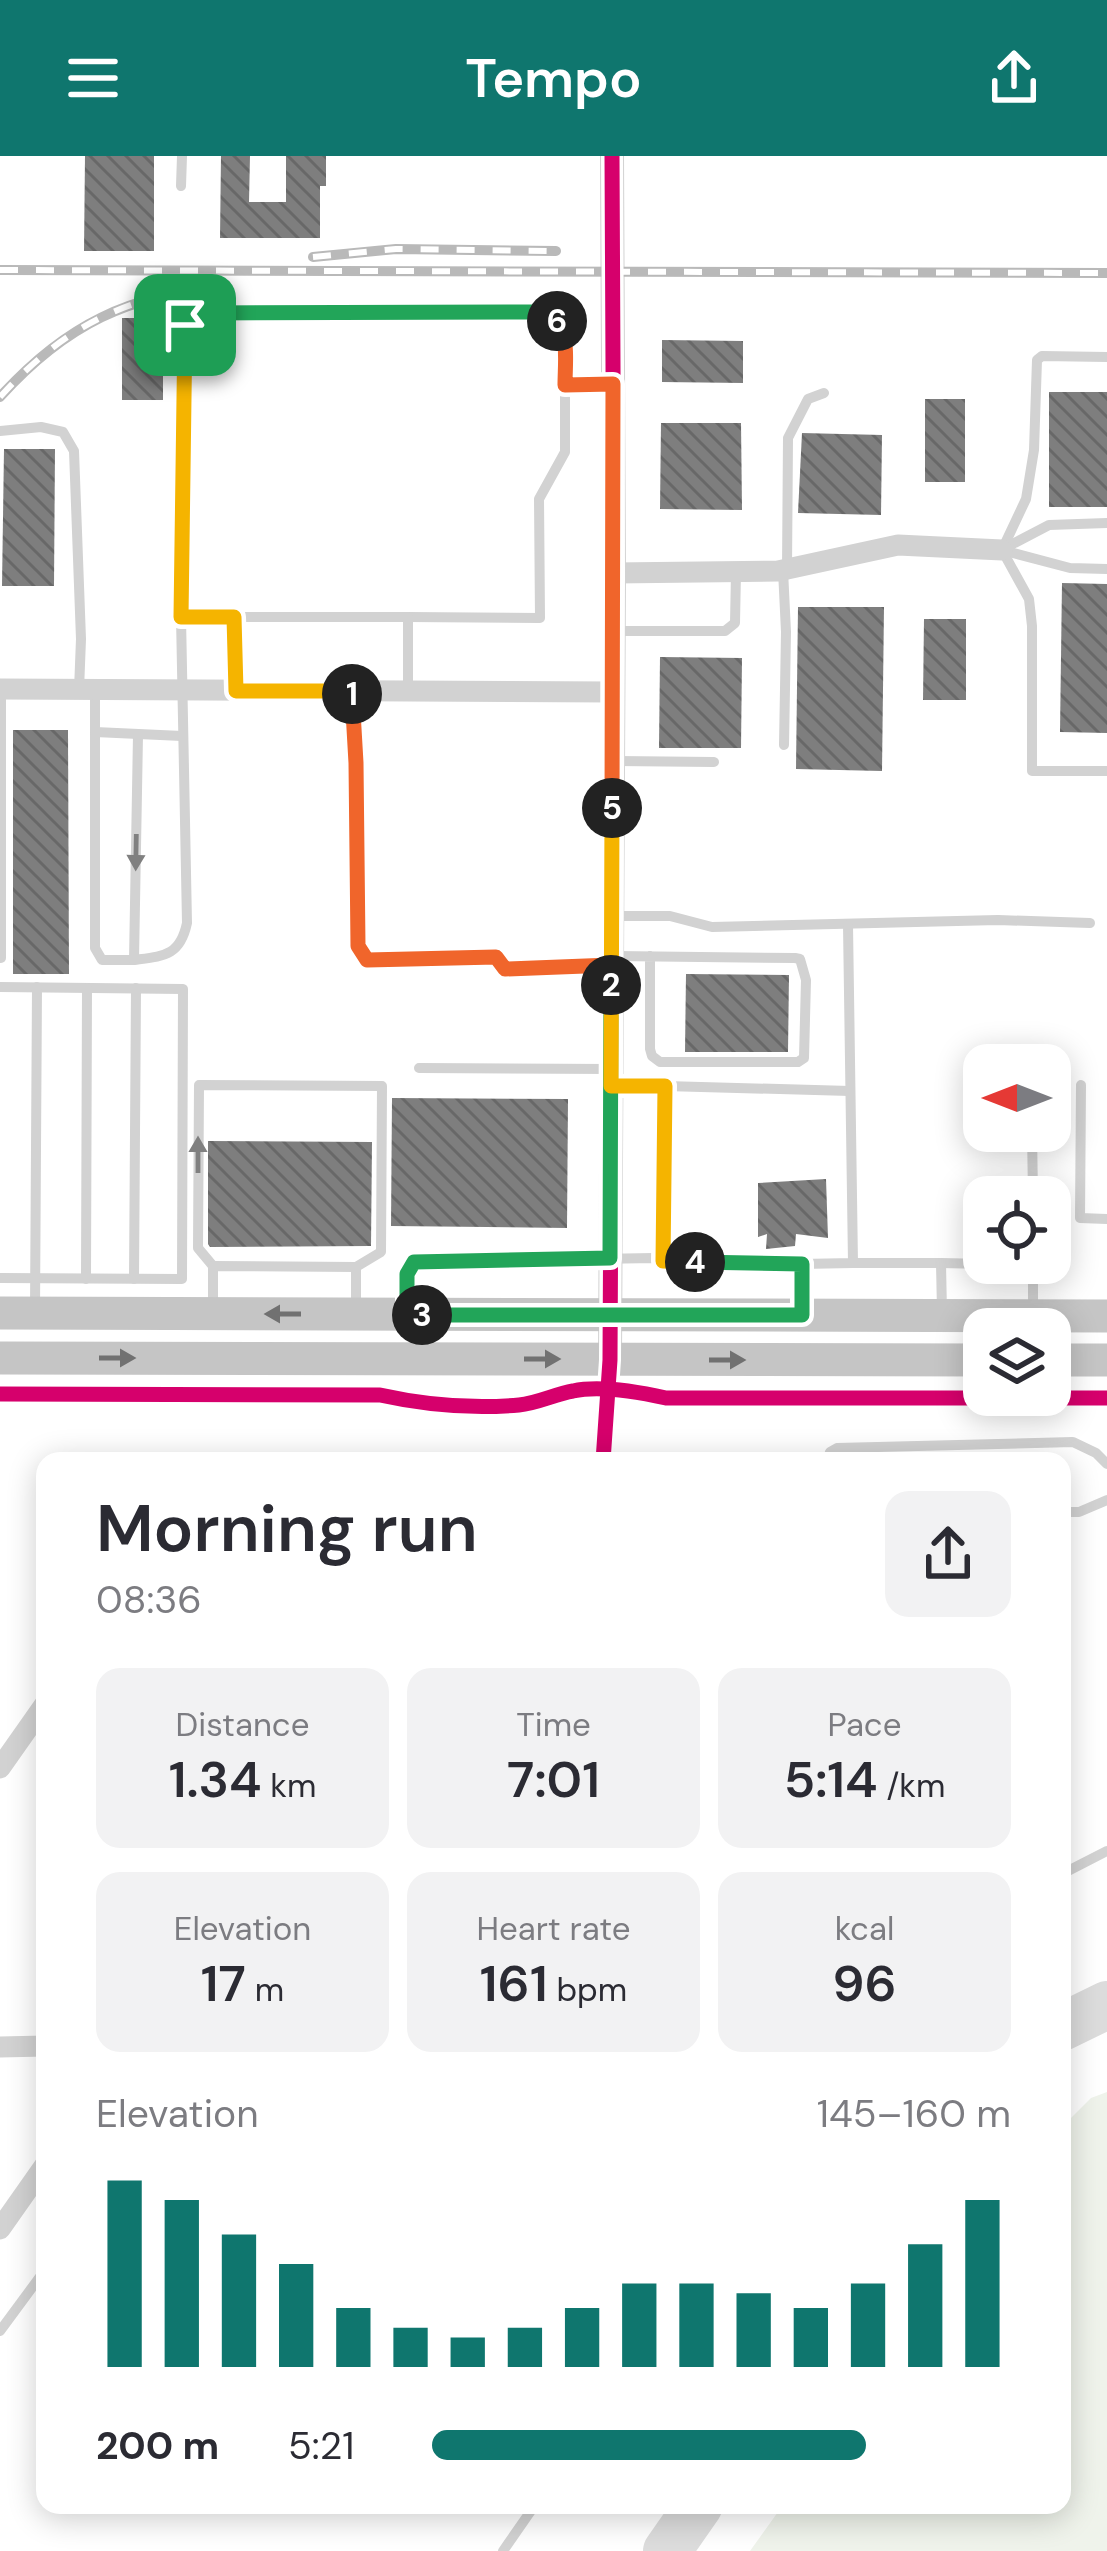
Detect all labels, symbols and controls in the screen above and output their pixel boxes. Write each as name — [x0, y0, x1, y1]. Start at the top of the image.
text: Tempo — [465, 43, 642, 114]
icon: menu — [60, 45, 126, 111]
icon: share — [981, 45, 1047, 111]
pin — [134, 274, 236, 376]
pin: 6 — [527, 291, 587, 351]
icon: arrive — [152, 292, 218, 358]
text: 6 — [547, 299, 567, 342]
pin: 1 — [322, 664, 382, 724]
text: 1 — [346, 672, 358, 715]
pin: 5 — [582, 778, 642, 838]
text: 5 — [602, 786, 622, 829]
one-way arrow — [126, 834, 146, 872]
pin: 2 — [581, 955, 641, 1015]
text: 2 — [601, 963, 621, 1006]
north arrow — [963, 1044, 1071, 1152]
map controls — [963, 1044, 1071, 1416]
one-way arrow — [188, 1135, 208, 1173]
button: locate — [963, 1176, 1071, 1284]
pin: 4 — [665, 1232, 725, 1292]
text: 4 — [684, 1240, 706, 1283]
pin: 3 — [392, 1285, 452, 1345]
text: 3 — [412, 1293, 432, 1336]
one-way arrow — [263, 1304, 301, 1324]
button: layers — [963, 1308, 1071, 1416]
one-way arrow — [99, 1348, 137, 1368]
one-way arrow — [524, 1350, 562, 1369]
one-way arrow — [709, 1350, 747, 1370]
text: Morning run — [96, 1486, 478, 1571]
button: share — [885, 1491, 1011, 1617]
text: 08:36 — [96, 1574, 202, 1625]
text: Distance — [176, 1703, 309, 1746]
text: Time — [516, 1703, 591, 1746]
text: Pace — [828, 1703, 901, 1746]
text: 1.34 — [169, 1746, 262, 1813]
text: 7:01 — [507, 1746, 600, 1813]
text: 5:14 — [784, 1746, 878, 1813]
text: km — [262, 1764, 316, 1807]
text: /km — [878, 1764, 945, 1807]
text: Elevation — [174, 1907, 311, 1950]
text: Heart rate — [476, 1907, 631, 1950]
text: kcal — [835, 1907, 894, 1950]
text: 17 — [201, 1950, 246, 2017]
text: 161 — [480, 1950, 548, 2017]
text: 96 — [832, 1950, 897, 2017]
text: m — [246, 1968, 284, 2011]
text: bpm — [548, 1968, 627, 2011]
text: Elevation — [96, 2088, 259, 2139]
text: 145–160 m — [817, 2088, 1011, 2139]
text: 200 m — [96, 2420, 219, 2471]
text: 5:21 — [288, 2420, 354, 2471]

